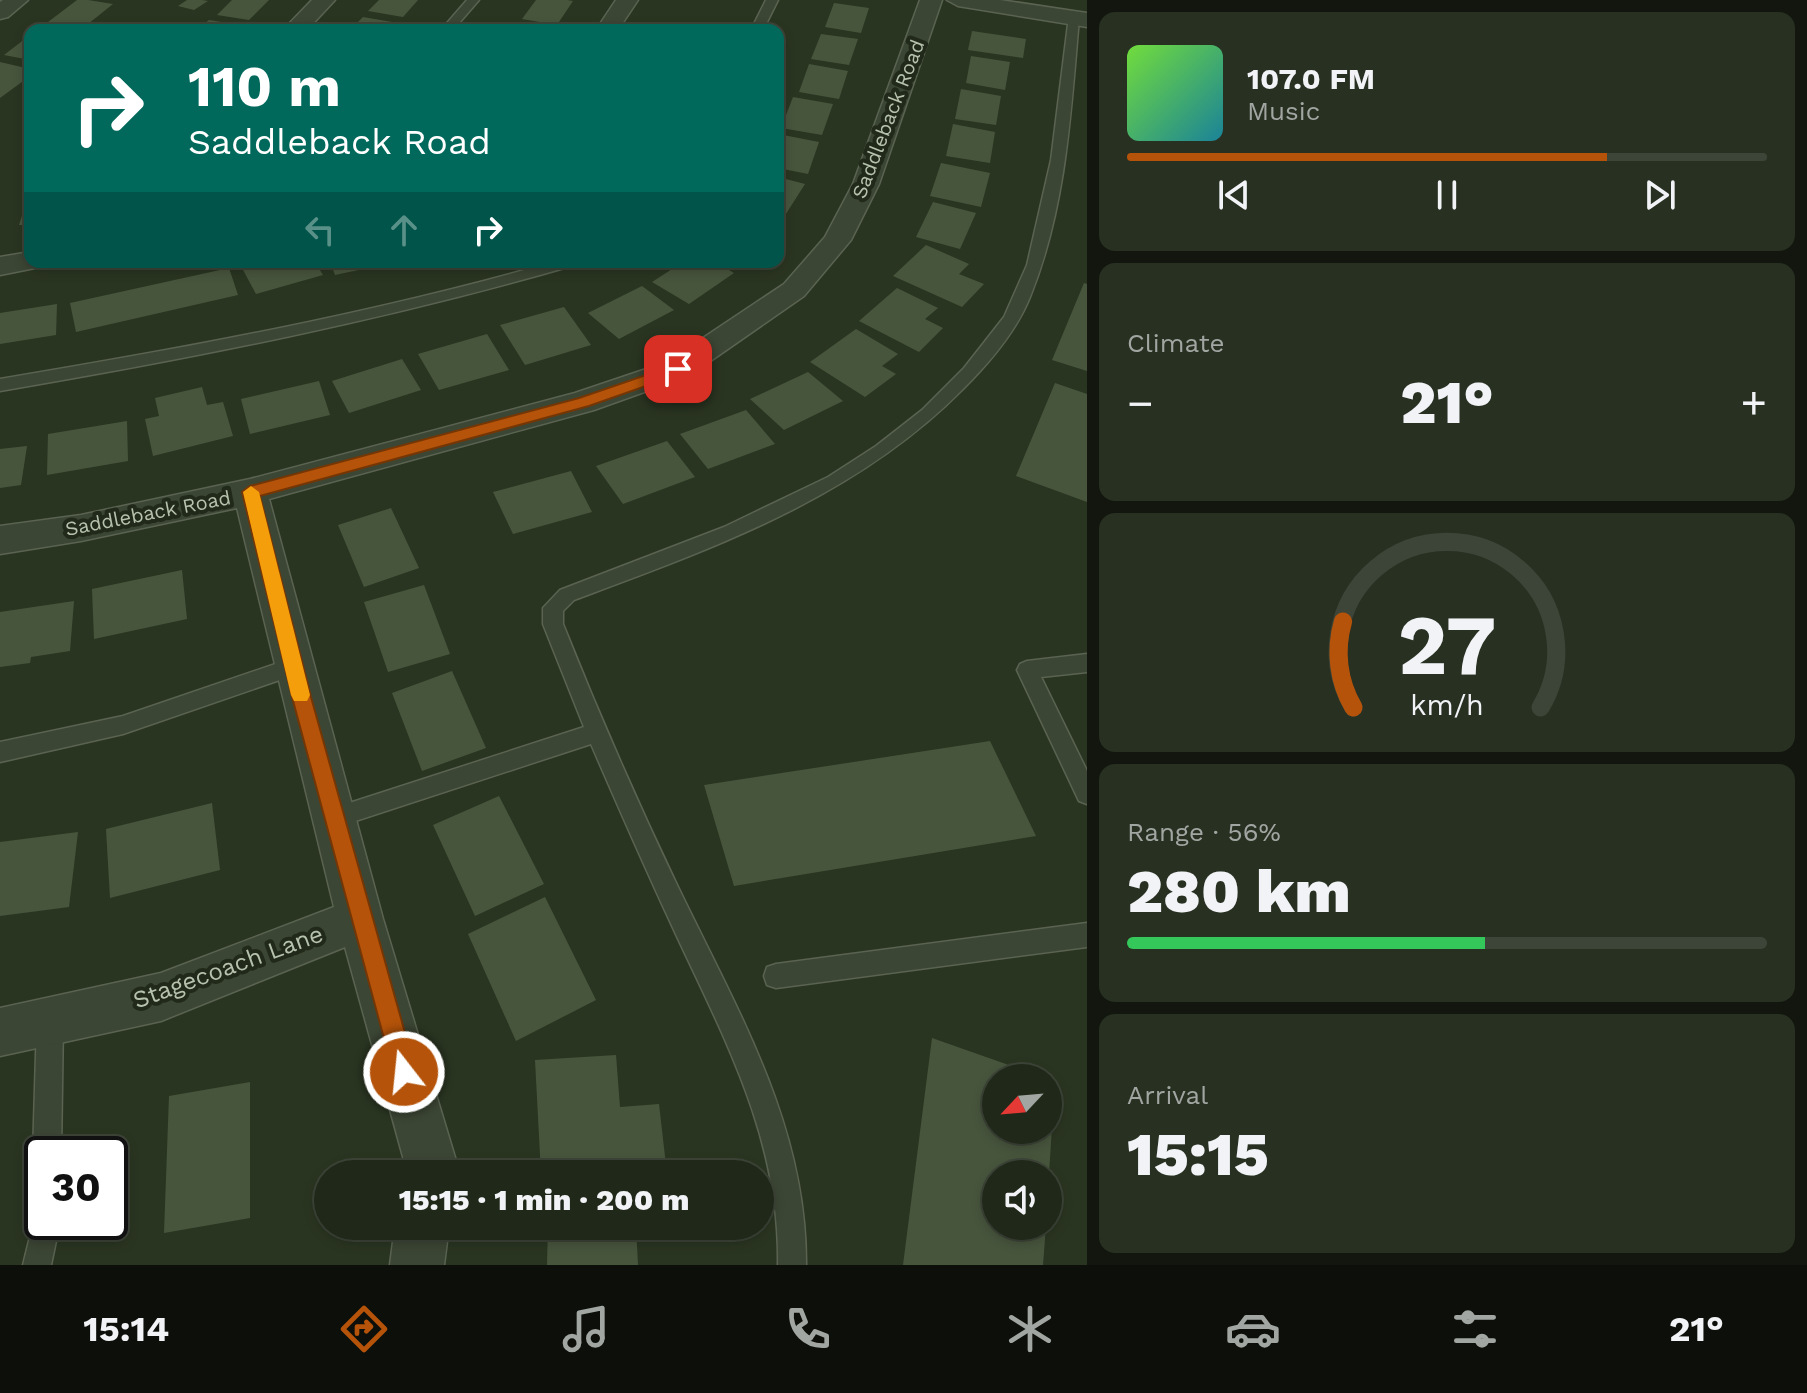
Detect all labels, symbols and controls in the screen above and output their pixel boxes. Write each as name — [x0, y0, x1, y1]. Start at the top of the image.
street label: Saddleback Road — [847, 36, 929, 202]
text: 110 m — [188, 54, 341, 120]
icon: right — [56, 56, 160, 160]
text: 107.0 FM — [1247, 61, 1375, 96]
text: Music — [1247, 96, 1320, 126]
text: Saddleback Road — [188, 121, 491, 163]
icon: previous — [1212, 173, 1256, 217]
icon: pause — [1425, 173, 1469, 217]
icon: next — [1638, 173, 1682, 217]
icon: left — [298, 208, 342, 252]
icon: ahead — [382, 208, 426, 252]
icon: right — [466, 208, 510, 252]
text: Climate — [1127, 328, 1225, 358]
pin — [644, 335, 712, 403]
icon: arrive — [656, 347, 700, 391]
text: 21° — [1400, 367, 1494, 438]
text: − — [1127, 377, 1154, 429]
text: + — [1740, 377, 1767, 429]
street label: Saddleback Road — [63, 485, 233, 541]
text: 27 — [1398, 597, 1496, 694]
text: km/h — [1410, 689, 1484, 723]
text: Range · 56% — [1127, 817, 1281, 847]
text: 280 km — [1127, 856, 1351, 927]
street label: Stagecoach Lane — [129, 920, 327, 1014]
position arrow — [362, 1030, 446, 1114]
north arrow — [982, 1064, 1062, 1144]
map controls — [982, 1064, 1062, 1240]
text: Arrival — [1127, 1080, 1208, 1110]
text: 15:15 — [1127, 1119, 1269, 1190]
speed limit sign: 30 — [24, 1136, 128, 1240]
button: sound — [982, 1160, 1062, 1240]
text: 15:15 · 1 min · 200 m — [399, 1182, 689, 1217]
icon: directions — [336, 1301, 392, 1357]
icon: music — [558, 1301, 614, 1357]
icon: phone — [780, 1301, 836, 1357]
icon: climate — [1002, 1301, 1058, 1357]
icon: car — [1225, 1301, 1281, 1357]
icon: filters — [1447, 1301, 1503, 1357]
text: 15:14 — [83, 1308, 169, 1350]
text: 21° — [1669, 1308, 1724, 1350]

